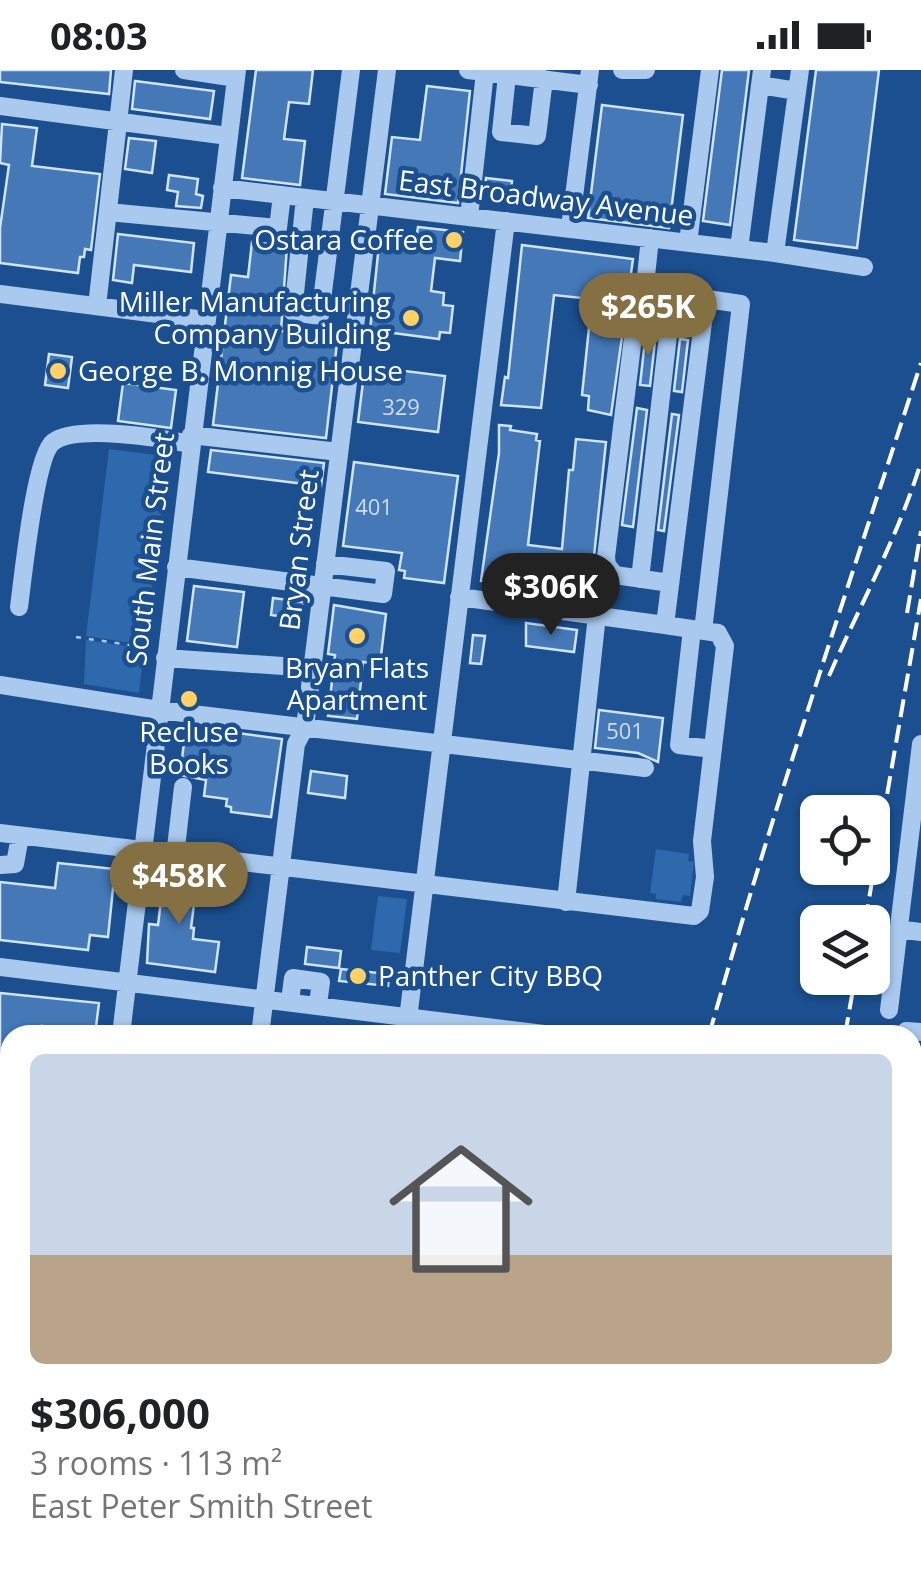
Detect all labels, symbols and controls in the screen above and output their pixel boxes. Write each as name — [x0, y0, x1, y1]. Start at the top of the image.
text: 08:03 — [50, 9, 148, 61]
street label: East Broadway Avenue — [396, 160, 696, 234]
place label: Ostara Coffee — [254, 220, 434, 258]
marker: Ostara Coffee — [443, 229, 465, 251]
pin: $265K — [578, 273, 718, 358]
place label: Miller Manufacturing Company Building — [119, 282, 391, 352]
text: $265K — [601, 284, 695, 327]
marker: Miller Manufacturing Company Building — [400, 307, 422, 329]
place label: George B. Monnig House — [78, 351, 403, 389]
marker: George B. Monnig House — [47, 360, 69, 382]
house number: 329 — [382, 391, 420, 421]
street label: South Main Street — [116, 430, 182, 667]
street label: Bryan Street — [269, 467, 327, 632]
house number: 401 — [355, 491, 393, 521]
pin: $306K — [481, 553, 621, 638]
text: $306K — [504, 564, 598, 607]
marker: Bryan Flats Apartment — [346, 625, 368, 647]
place label: Bryan Flats Apartment — [285, 648, 429, 718]
marker: Recluse Books — [178, 688, 200, 710]
place label: Recluse Books — [139, 712, 239, 782]
house number: 501 — [606, 715, 644, 745]
map controls — [800, 795, 890, 995]
button: locate — [800, 795, 890, 885]
pin: $458K — [109, 842, 249, 927]
text: $458K — [132, 853, 226, 896]
button: layers — [800, 905, 890, 995]
place label: Panther City BBQ — [378, 956, 603, 994]
marker: Panther City BBQ — [347, 965, 369, 987]
icon: home — [371, 1119, 551, 1299]
text: $306,000 — [30, 1384, 210, 1441]
text: 3 rooms · 113 m² — [30, 1441, 282, 1484]
text: East Peter Smith Street — [30, 1484, 372, 1527]

